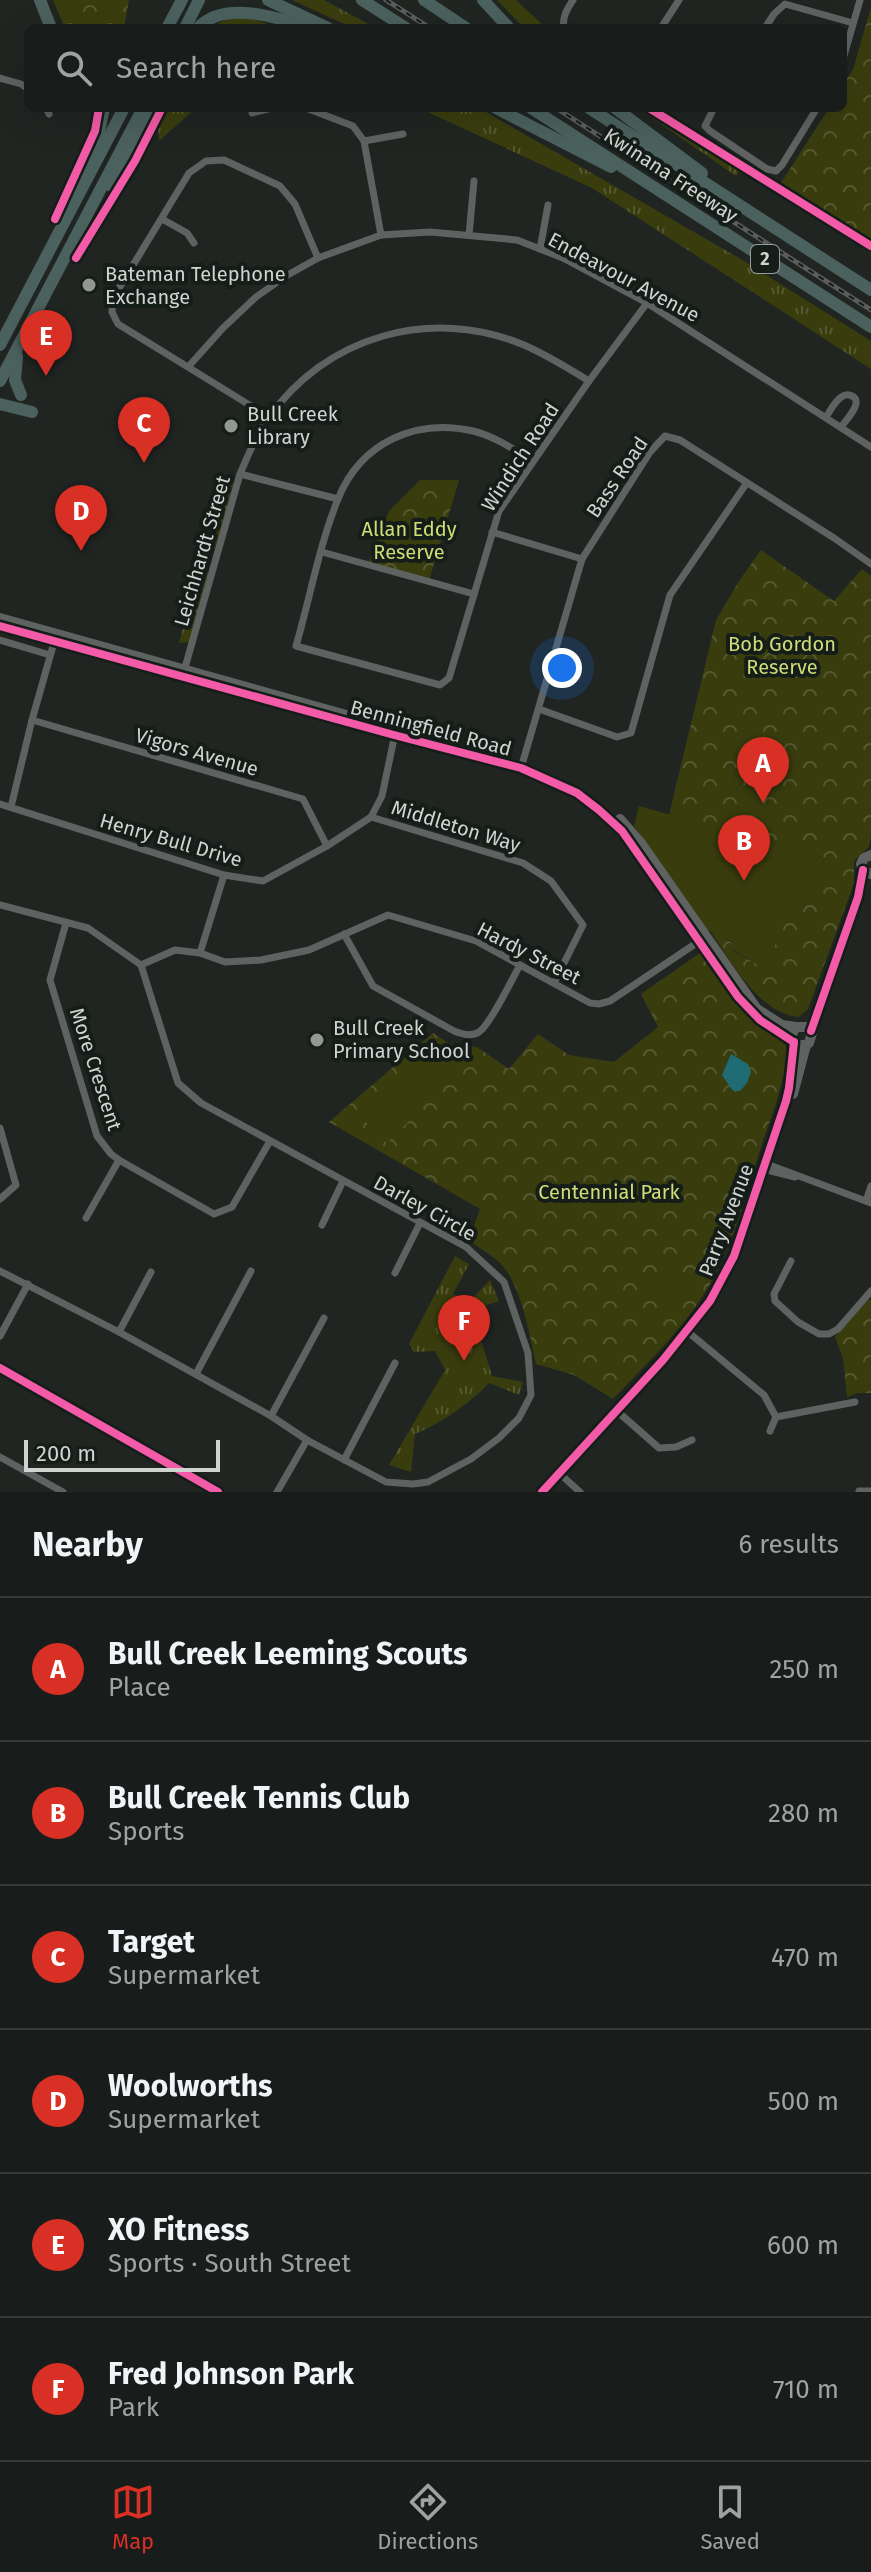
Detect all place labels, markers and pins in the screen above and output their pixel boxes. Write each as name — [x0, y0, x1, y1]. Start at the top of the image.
place label: Bateman Telephone Exchange — [105, 262, 286, 309]
marker: Bateman Telephone Exchange — [80, 276, 98, 294]
pin: E — [20, 310, 72, 376]
pin: C — [118, 397, 170, 463]
place label: Bull Creek Library — [247, 402, 339, 449]
marker: Bull Creek Library — [222, 417, 240, 435]
pin: D — [55, 485, 107, 551]
pin: A — [737, 737, 789, 803]
pin: B — [718, 815, 770, 881]
place label: Bull Creek Primary School — [333, 1016, 470, 1063]
marker: Bull Creek Primary School — [308, 1031, 326, 1049]
pin: F — [438, 1295, 490, 1361]

